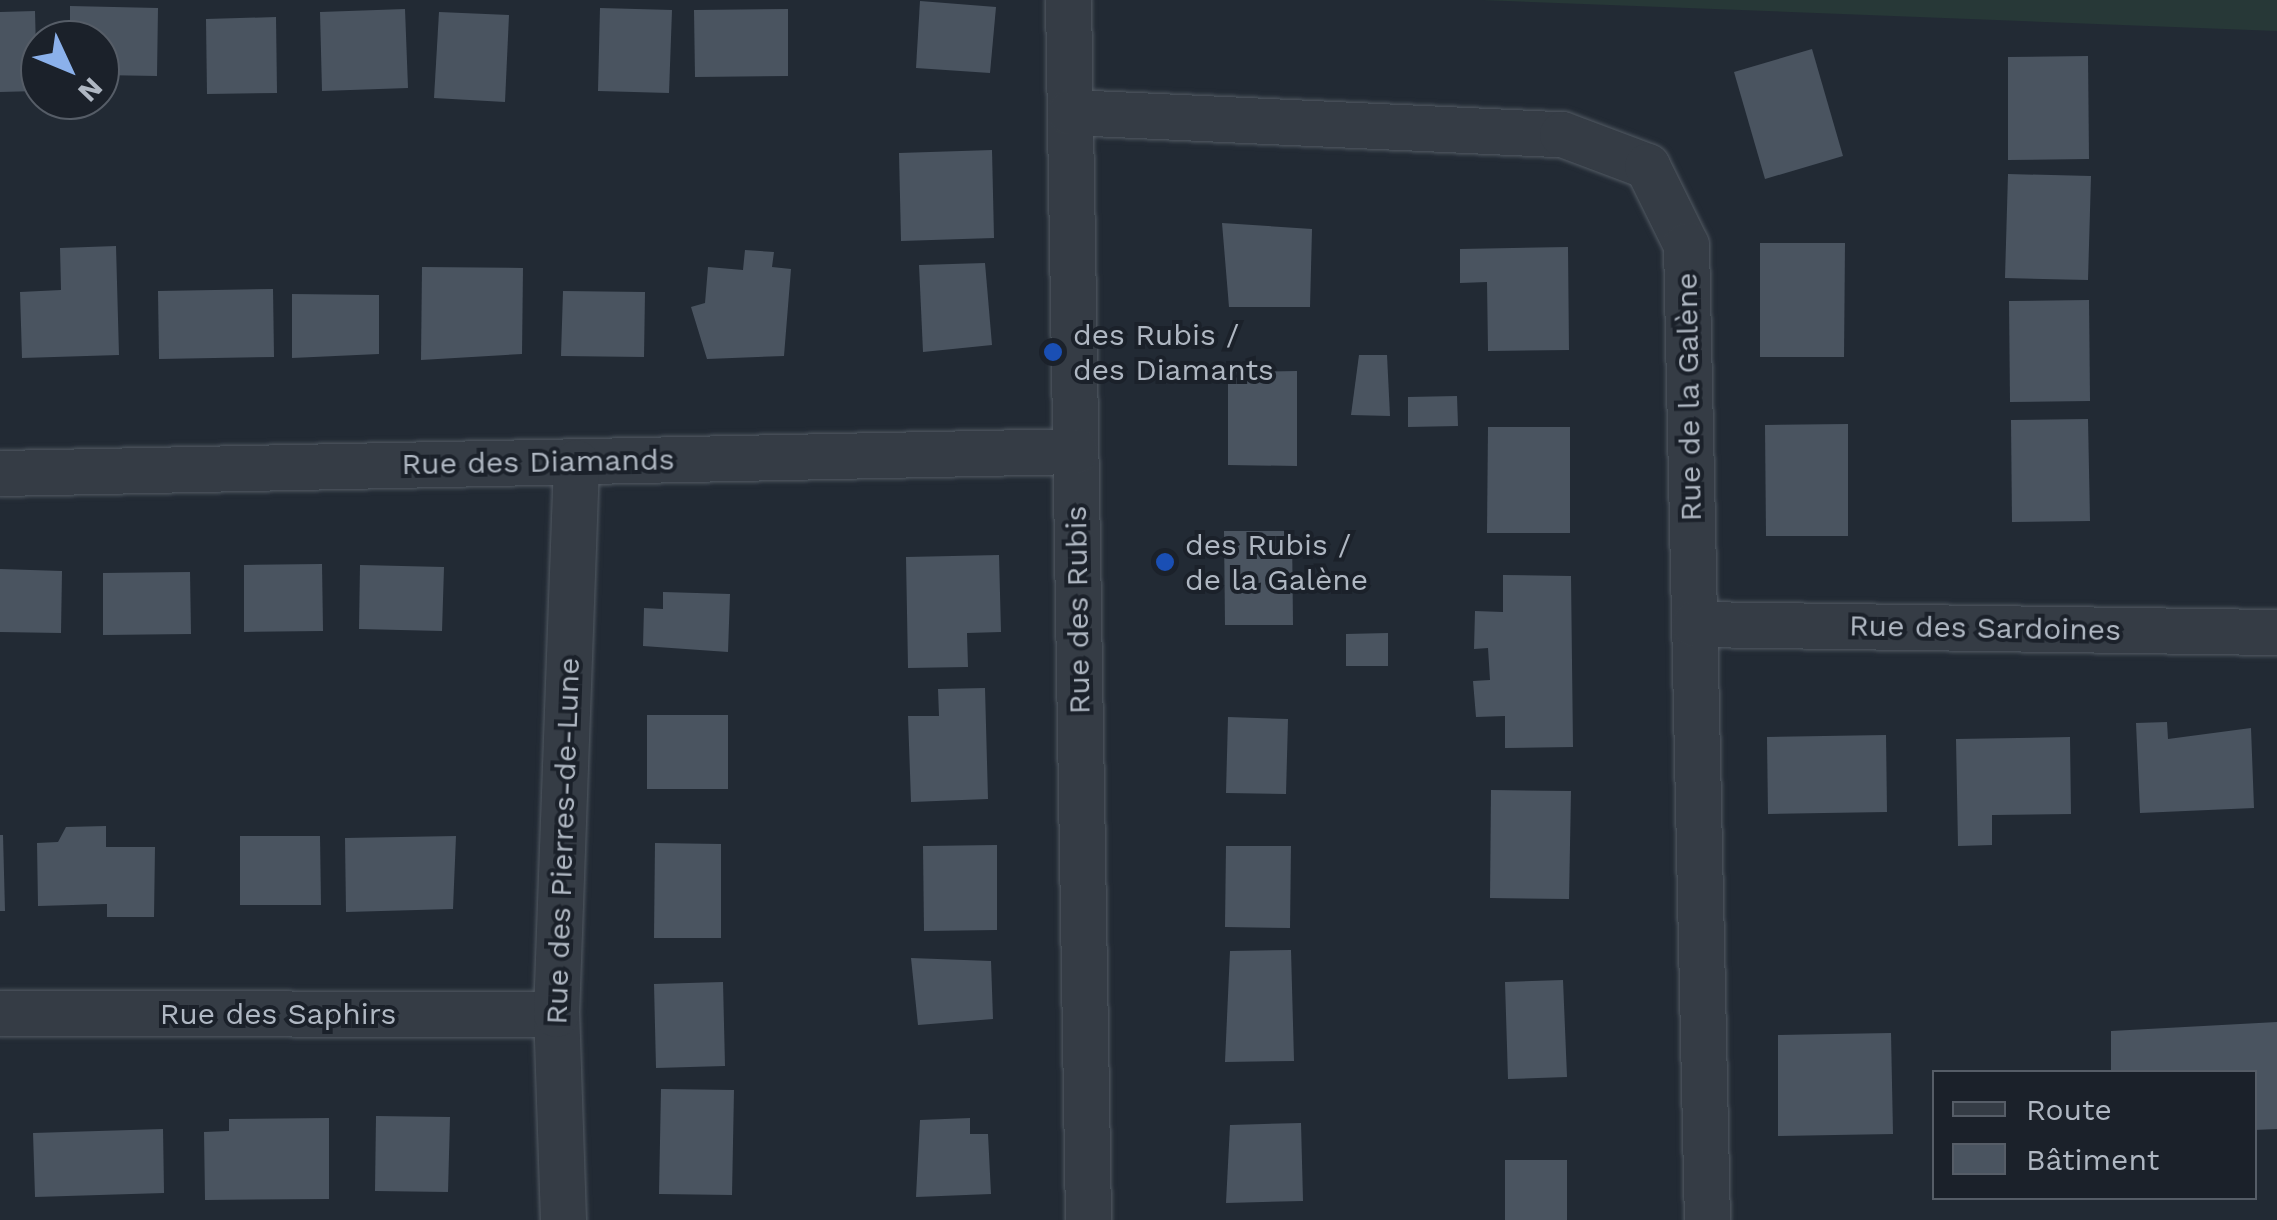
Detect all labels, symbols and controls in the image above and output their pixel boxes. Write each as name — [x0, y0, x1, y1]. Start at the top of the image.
north arrow — [20, 20, 120, 120]
text: N — [71, 71, 110, 109]
street label: Rue de la Galène — [1669, 272, 1709, 522]
place label: des Rubis / des Diamants — [1073, 317, 1274, 388]
marker: des Rubis / des Diamants — [1042, 341, 1064, 363]
street label: Rue des Diamands — [401, 442, 675, 482]
street label: Rue des Rubis — [1058, 505, 1098, 715]
place label: des Rubis / de la Galène — [1185, 527, 1369, 598]
marker: des Rubis / de la Galène — [1154, 551, 1176, 573]
street label: Rue des Sardoines — [1849, 608, 2121, 648]
street label: Rue des Pierres-de-Lune — [539, 657, 587, 1025]
street label: Rue des Saphirs — [160, 996, 396, 1032]
legend — [1932, 1070, 2257, 1200]
text: Route — [2026, 1092, 2112, 1127]
text: Bâtiment — [2026, 1142, 2159, 1177]

